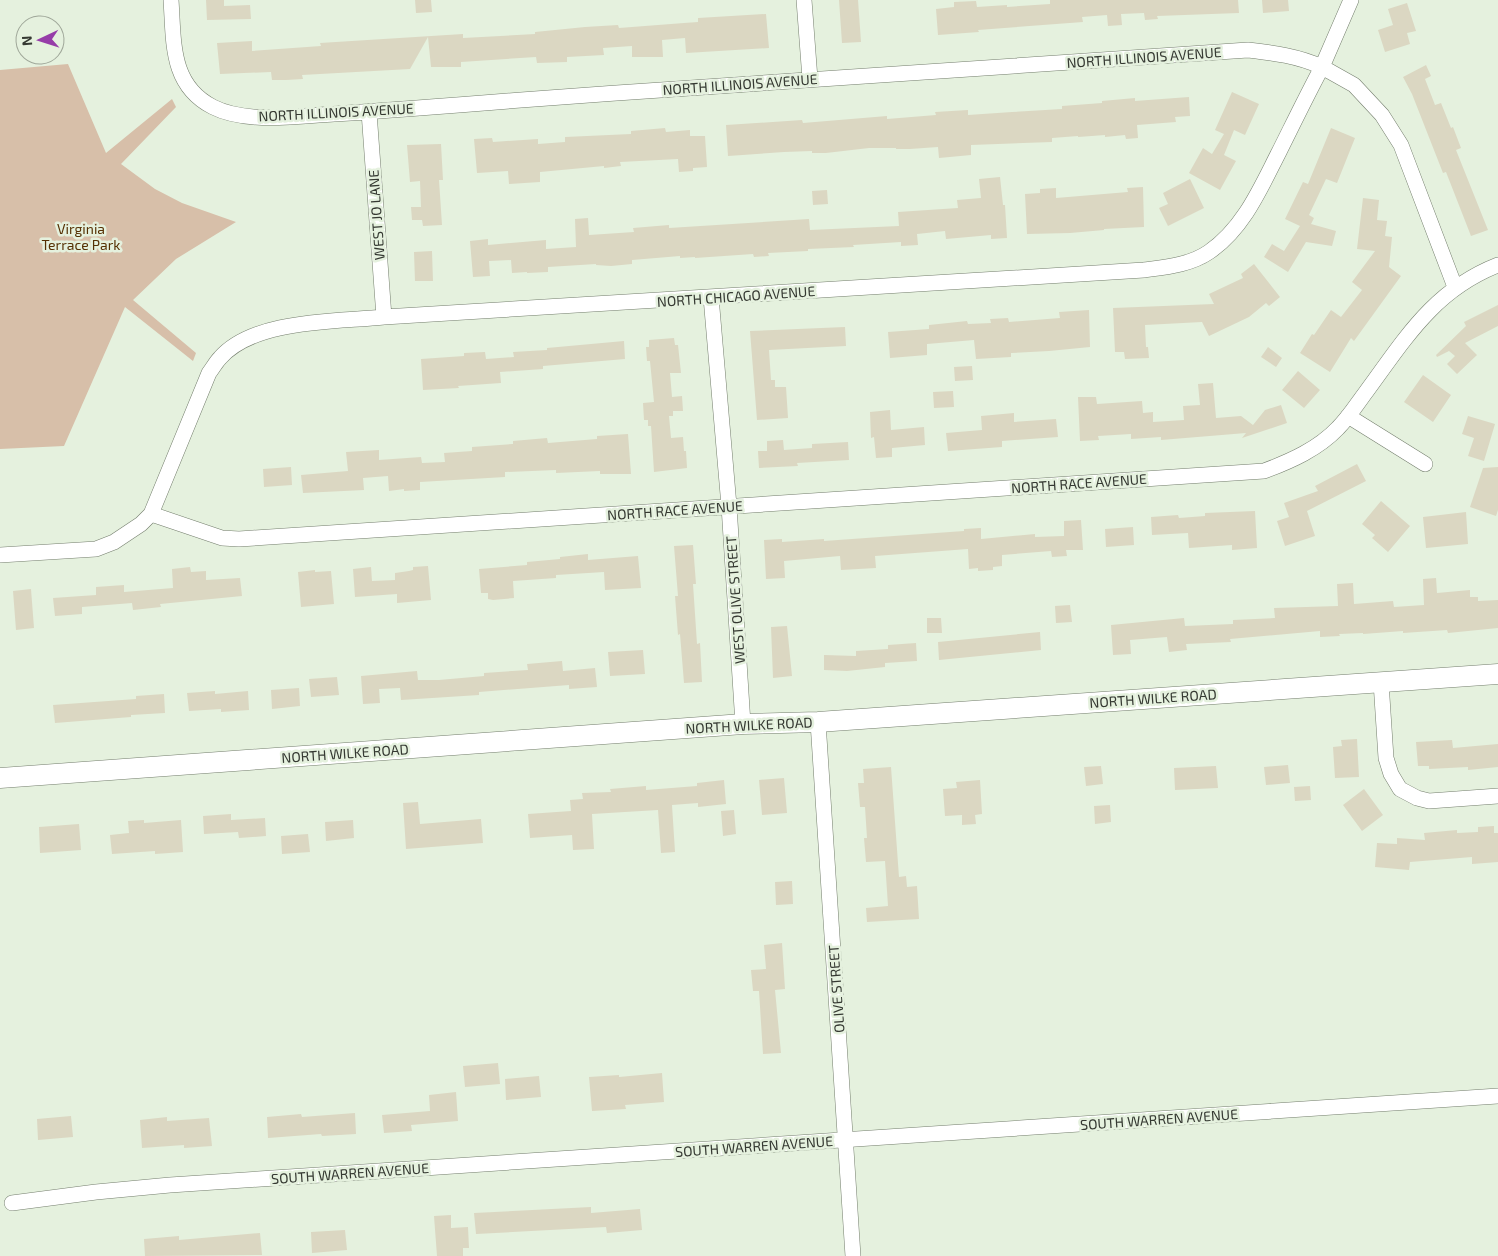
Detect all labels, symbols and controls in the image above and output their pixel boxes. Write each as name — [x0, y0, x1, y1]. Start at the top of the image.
north arrow — [15, 15, 65, 65]
text: N — [18, 35, 35, 47]
street label: NORTH ILLINOIS AVENUE — [1066, 43, 1222, 71]
street label: NORTH ILLINOIS AVENUE — [662, 70, 818, 98]
street label: NORTH ILLINOIS AVENUE — [258, 99, 414, 125]
street label: WEST JO LANE — [364, 169, 388, 261]
park label: Virginia Terrace Park — [41, 220, 121, 253]
street label: NORTH CHICAGO AVENUE — [656, 282, 816, 310]
street label: NORTH RACE AVENUE — [1011, 470, 1148, 496]
street label: NORTH RACE AVENUE — [607, 497, 744, 523]
street label: WEST OLIVE STREET — [722, 536, 748, 664]
street label: NORTH WILKE ROAD — [1089, 685, 1217, 711]
street label: NORTH WILKE ROAD — [685, 713, 813, 737]
street label: NORTH WILKE ROAD — [281, 740, 409, 766]
street label: OLIVE STREET — [824, 944, 848, 1034]
street label: SOUTH WARREN AVENUE — [1080, 1105, 1239, 1133]
street label: SOUTH WARREN AVENUE — [675, 1132, 834, 1160]
street label: SOUTH WARREN AVENUE — [271, 1159, 430, 1187]

